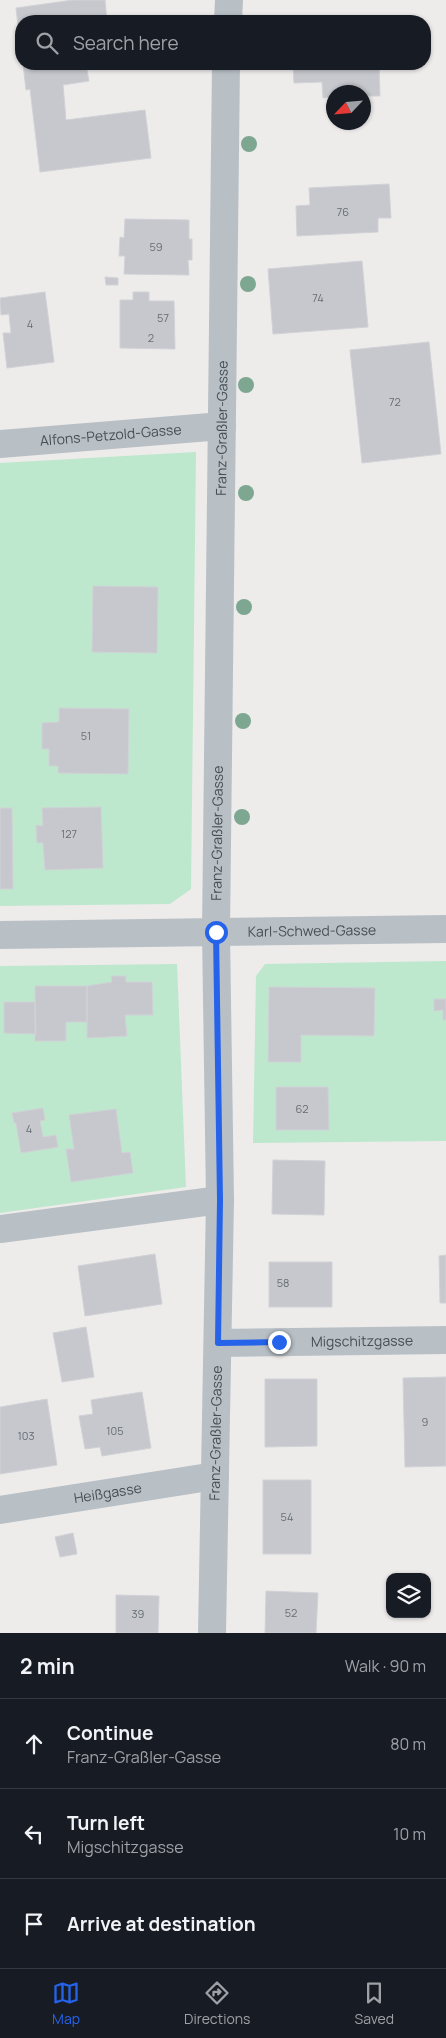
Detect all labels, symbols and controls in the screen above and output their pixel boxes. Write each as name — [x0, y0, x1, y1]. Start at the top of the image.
search box — [15, 15, 431, 70]
icon: search — [33, 29, 61, 57]
text: Search here — [73, 30, 179, 56]
north arrow — [326, 85, 371, 130]
house number: 76 — [337, 204, 349, 219]
house number: 59 — [149, 239, 163, 254]
house number: 74 — [312, 290, 324, 305]
house number: 57 — [157, 310, 169, 325]
house number: 4 — [27, 316, 33, 331]
house number: 2 — [148, 330, 154, 345]
street label: Franz-Graßler-Gasse — [211, 360, 232, 496]
house number: 72 — [389, 394, 401, 409]
street label: Alfons-Petzold-Gasse — [39, 419, 182, 450]
house number: 51 — [81, 728, 91, 743]
street label: Franz-Graßler-Gasse — [206, 765, 227, 901]
house number: 127 — [61, 826, 77, 841]
street label: Karl-Schwed-Gasse — [248, 920, 376, 941]
route start — [205, 921, 228, 944]
house number: 62 — [295, 1101, 309, 1116]
house number: 4 — [26, 1121, 32, 1136]
house number: 58 — [277, 1275, 289, 1290]
street label: Migschitzgasse — [311, 1330, 413, 1351]
route end — [268, 1331, 291, 1354]
street label: Franz-Graßler-Gasse — [204, 1365, 226, 1501]
house number: 9 — [422, 1414, 429, 1429]
house number: 105 — [106, 1423, 124, 1438]
house number: 103 — [17, 1428, 35, 1443]
street label: Heißgasse — [72, 1478, 143, 1507]
house number: 54 — [281, 1509, 293, 1524]
map controls — [386, 1573, 431, 1618]
button: layers — [386, 1573, 431, 1618]
house number: 52 — [285, 1605, 297, 1620]
house number: 39 — [132, 1606, 145, 1621]
text: 2 min — [20, 1652, 75, 1680]
text: Walk · 90 m — [345, 1655, 426, 1677]
text: Continue — [67, 1720, 153, 1746]
icon: ahead — [20, 1730, 48, 1758]
text: 80 m — [390, 1733, 426, 1755]
text: Franz-Graßler-Gasse — [67, 1746, 221, 1768]
text: Turn left — [67, 1810, 145, 1836]
icon: left — [20, 1820, 48, 1848]
text: 10 m — [393, 1823, 426, 1845]
text: Migschitzgasse — [67, 1836, 184, 1858]
icon: arrive — [20, 1910, 48, 1938]
text: Arrive at destination — [67, 1911, 256, 1937]
tab: Map — [52, 1979, 80, 2028]
tab: Directions — [184, 1979, 250, 2028]
tab: Saved — [355, 1979, 394, 2028]

